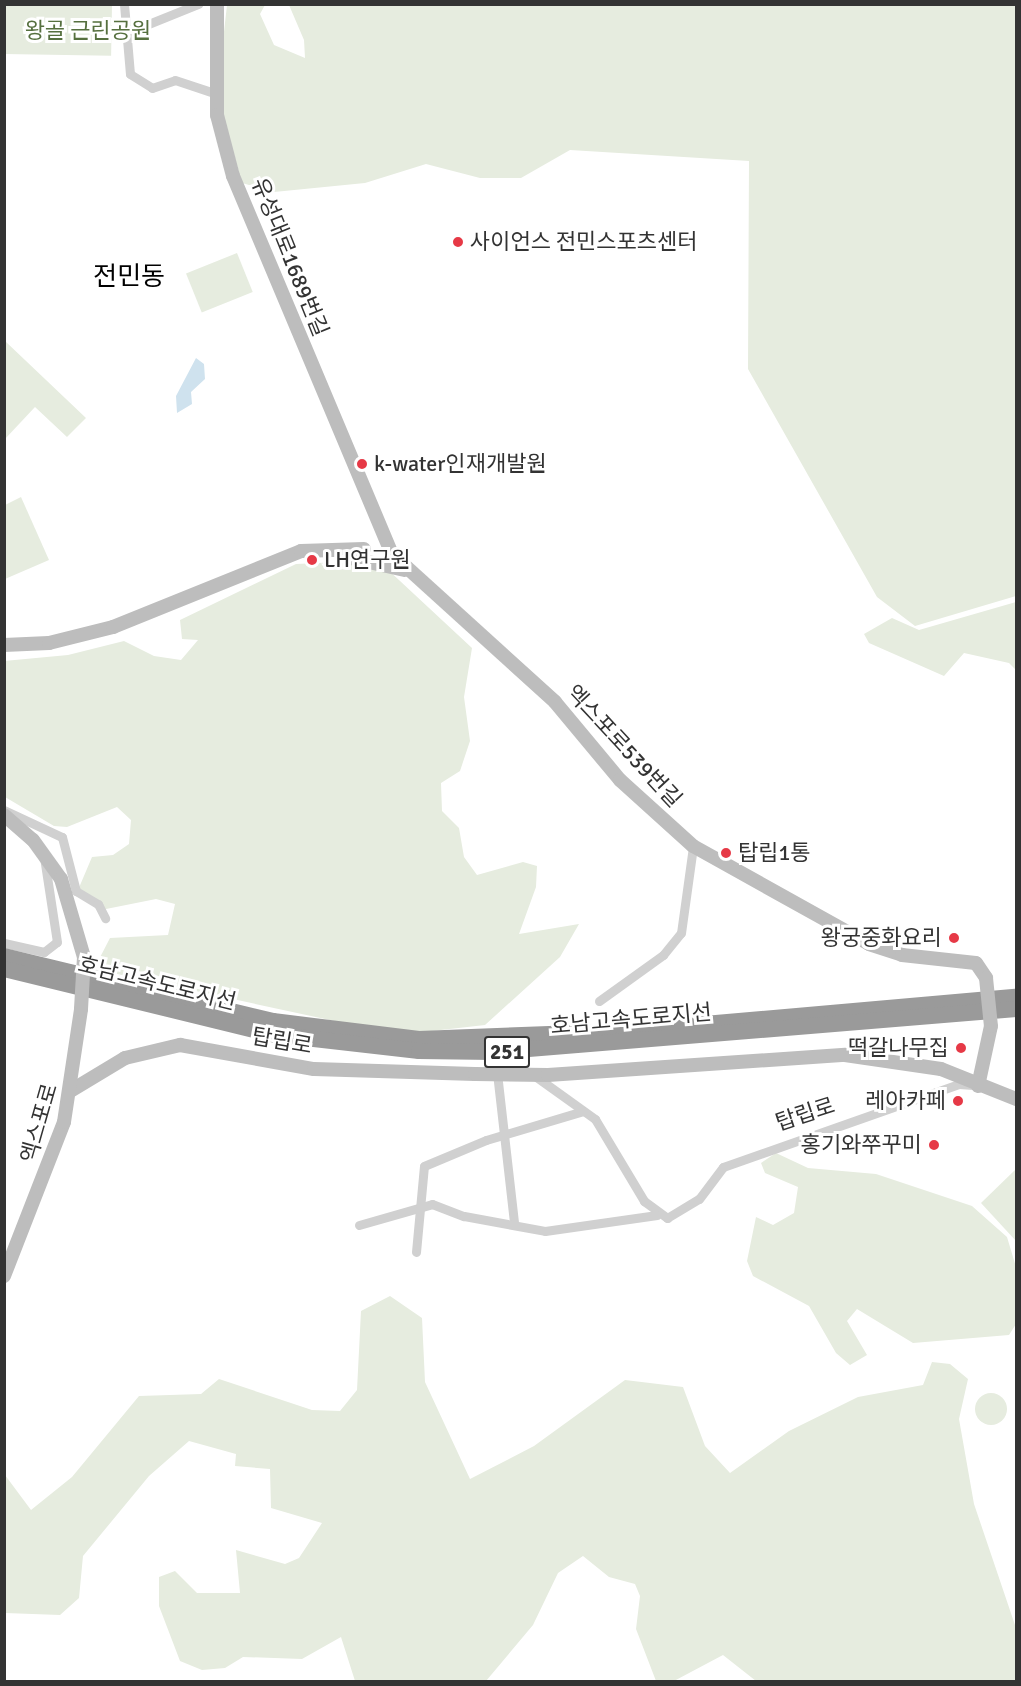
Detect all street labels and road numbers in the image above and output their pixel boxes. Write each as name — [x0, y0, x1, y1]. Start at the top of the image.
street label: 유성대로1689번길 — [246, 174, 334, 340]
street label: 엑스포로539번길 — [561, 680, 687, 812]
street label: 호남고속도로지선 — [75, 951, 239, 1015]
street label: 호남고속도로지선 — [549, 999, 713, 1039]
street label: 탑립로 — [250, 1023, 314, 1059]
road number: 251 — [483, 1034, 531, 1070]
street label: 엑스포로 — [15, 1080, 63, 1166]
street label: 탑립로 — [772, 1092, 838, 1136]

